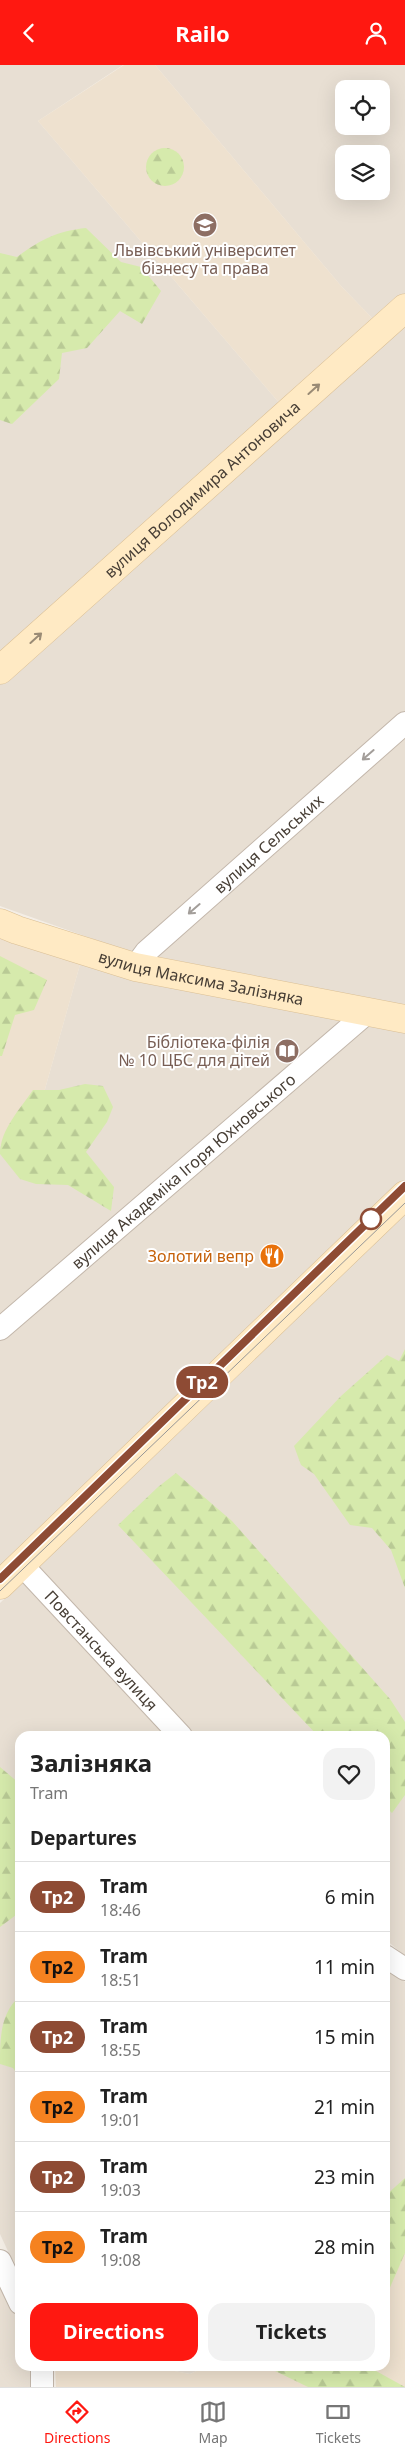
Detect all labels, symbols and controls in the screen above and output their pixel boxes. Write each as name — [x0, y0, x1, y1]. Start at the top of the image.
text: Railo — [175, 18, 230, 48]
icon: back — [15, 19, 43, 47]
icon: person — [362, 19, 390, 47]
map controls — [335, 80, 390, 200]
button: locate — [335, 80, 390, 135]
button: layers — [335, 145, 390, 200]
school or university icon: Львівський університет бізнесу та права — [192, 212, 218, 238]
place label: Львівський університет бізнесу та права — [114, 239, 297, 279]
one-way arrow — [307, 383, 320, 395]
street label: вулиця Володимира Антоновича — [99, 396, 305, 583]
one-way arrow — [30, 632, 43, 644]
one-way arrow — [362, 750, 375, 761]
street label: вулиця Сельських — [209, 789, 328, 898]
one-way arrow — [188, 904, 201, 915]
street label: вулиця Максима Залізняка — [96, 945, 306, 1010]
place label: Бібліотека-філія № 10 ЦБС для дітей — [118, 1031, 270, 1071]
library icon: Бібліотека-філія № 10 ЦБС для дітей — [274, 1038, 300, 1064]
street label: вулиця Академіка Ігоря Юхновського — [67, 1068, 300, 1274]
unlabelled marker — [360, 1208, 382, 1230]
restaurant icon: Золотий вепр — [259, 1243, 285, 1269]
place label: Золотий вепр — [148, 1245, 254, 1267]
line badge: Тр2 — [173, 1366, 231, 1398]
text: Тр2 — [186, 1370, 218, 1394]
street label: Повстанська вулиця — [40, 1585, 163, 1715]
text: Залізняка — [30, 1746, 152, 1779]
button: heart — [323, 1748, 375, 1800]
text: Tram — [30, 1782, 68, 1804]
text: Departures — [30, 1825, 137, 1851]
text: Tram — [100, 1873, 148, 1899]
text: 6 min — [325, 1884, 375, 1910]
text: Тр2 — [42, 1885, 73, 1909]
text: 18:46 — [100, 1899, 141, 1921]
text: Tram — [100, 1943, 148, 1969]
text: 11 min — [314, 1954, 375, 1980]
text: Тр2 — [42, 1955, 73, 1979]
text: 18:51 — [100, 1969, 141, 1991]
text: Tram — [100, 2013, 148, 2039]
text: 15 min — [314, 2024, 375, 2050]
text: Тр2 — [42, 2025, 73, 2049]
text: 18:55 — [100, 2039, 141, 2061]
text: Tram — [100, 2083, 148, 2109]
text: 21 min — [314, 2094, 375, 2120]
text: Тр2 — [42, 2095, 73, 2119]
text: 19:01 — [100, 2109, 141, 2131]
text: Tram — [100, 2153, 148, 2179]
text: 23 min — [314, 2164, 375, 2190]
text: Тр2 — [42, 2165, 73, 2189]
text: 19:03 — [100, 2179, 141, 2201]
text: Tram — [100, 2223, 148, 2249]
text: 28 min — [314, 2234, 375, 2260]
text: Тр2 — [42, 2235, 73, 2259]
text: 19:08 — [100, 2249, 141, 2271]
button: Directions — [30, 2303, 198, 2361]
button: Tickets — [208, 2303, 375, 2361]
tab: Directions — [44, 2398, 110, 2447]
tab: Map — [199, 2398, 228, 2447]
tab: Tickets — [316, 2398, 361, 2447]

